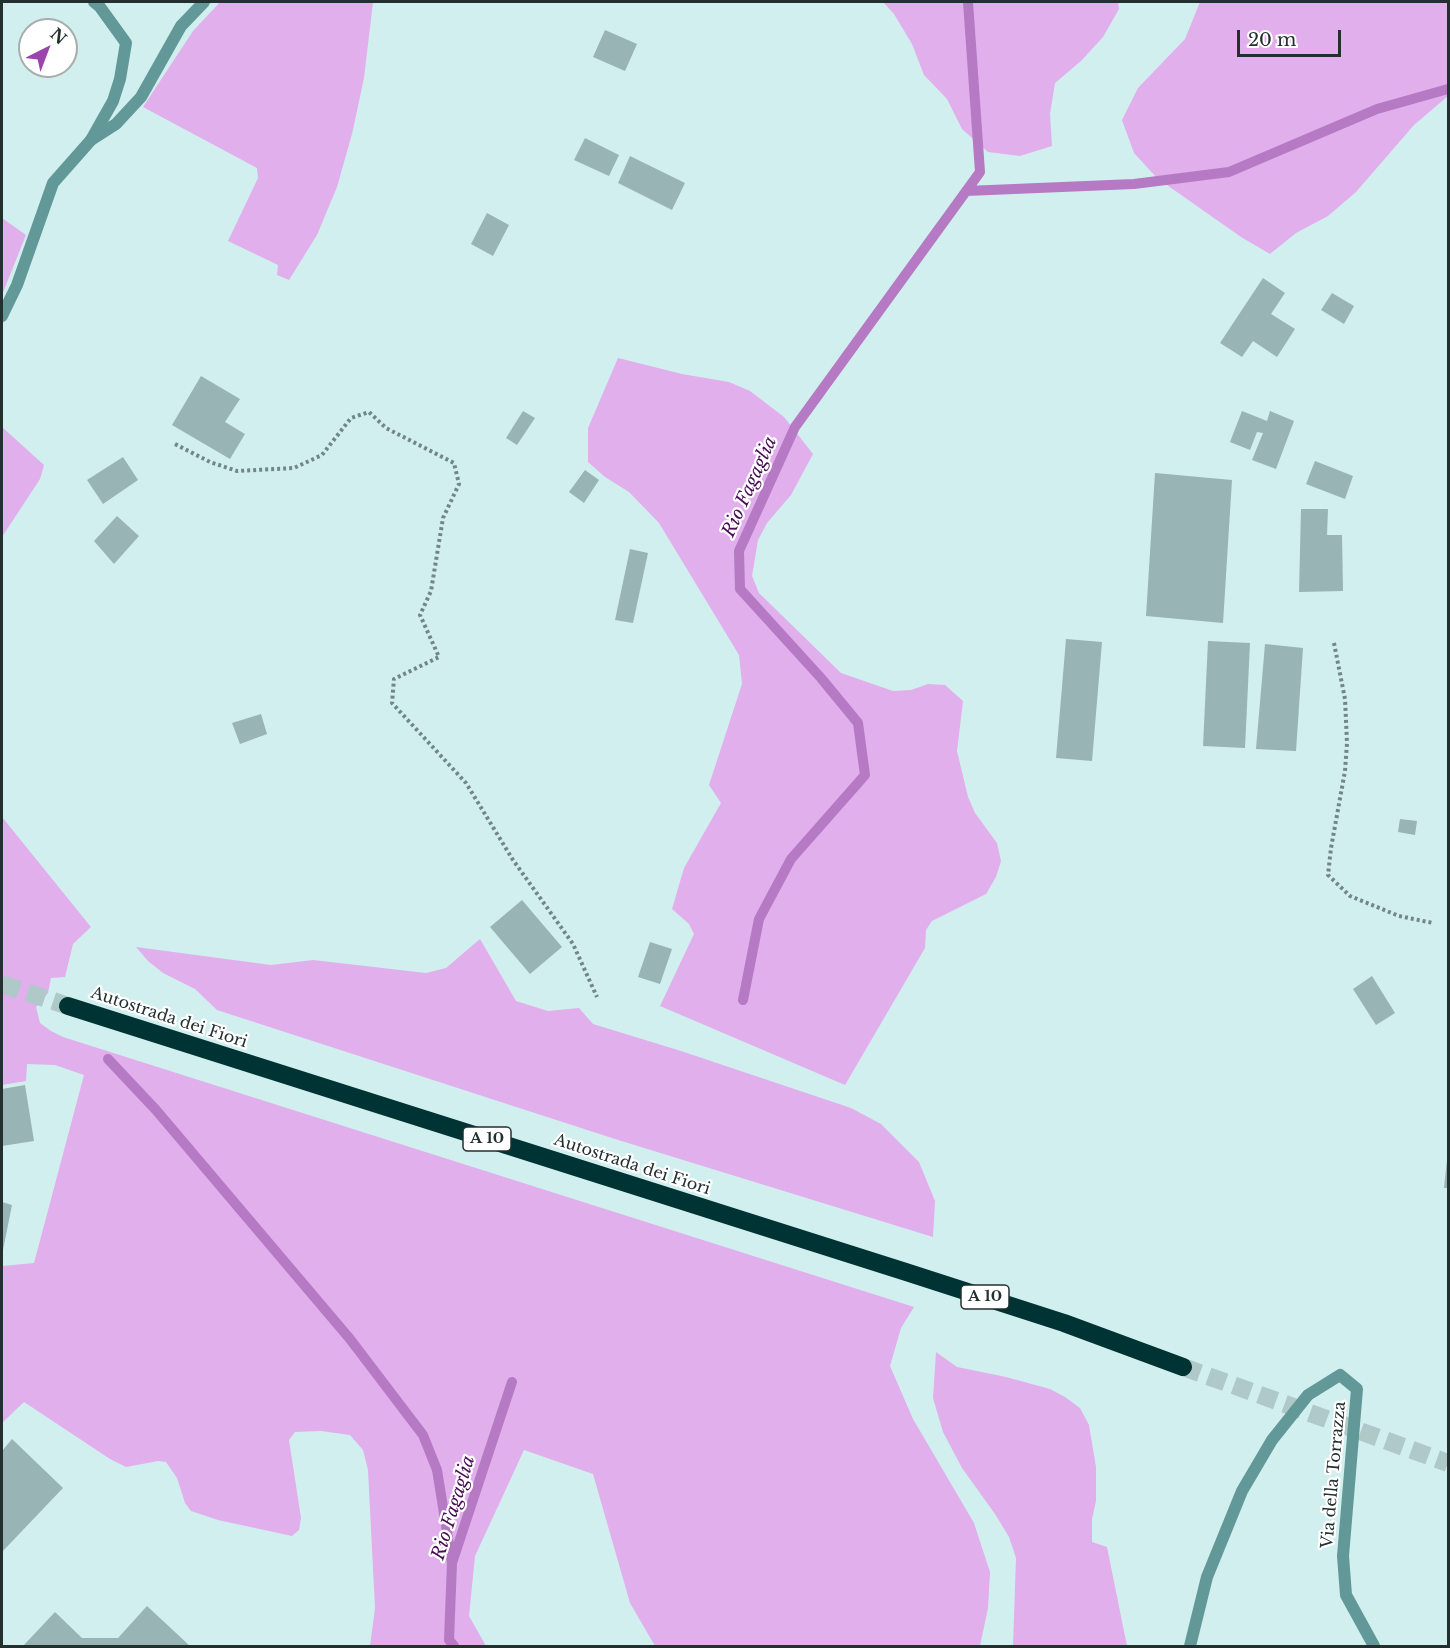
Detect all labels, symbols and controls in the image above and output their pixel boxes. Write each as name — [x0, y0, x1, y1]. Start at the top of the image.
north arrow — [18, 18, 78, 78]
scale bar — [1240, 18, 1344, 56]
text: N — [46, 24, 71, 49]
text: 20 m — [1248, 29, 1296, 51]
water label: Rio Fagaglia — [718, 433, 782, 541]
street label: Autostrada dei Fiori — [88, 984, 250, 1052]
road number: A 10 — [463, 1127, 511, 1151]
street label: Autostrada dei Fiori — [551, 1131, 713, 1199]
road number: A 10 — [961, 1285, 1009, 1309]
street label: Via della Torrazza — [1318, 1401, 1350, 1549]
water label: Rio Fagaglia — [428, 1453, 480, 1563]

